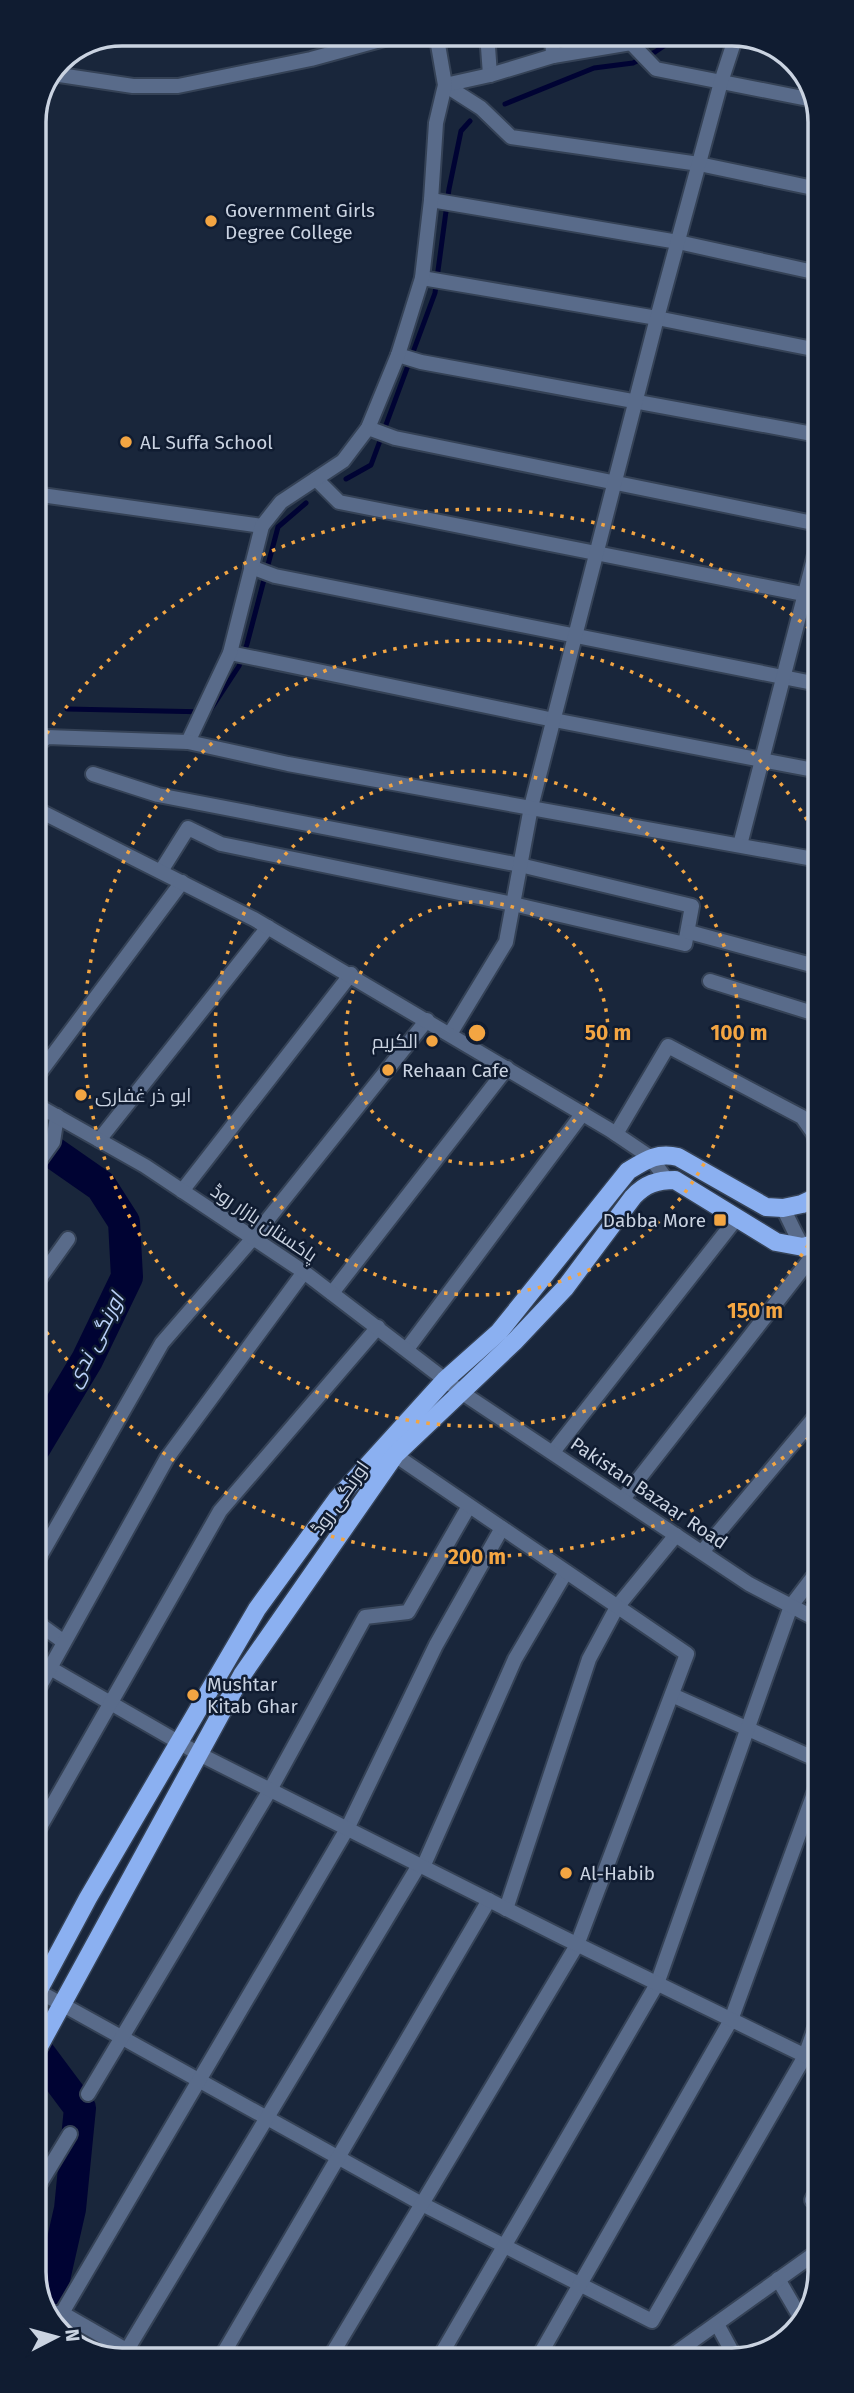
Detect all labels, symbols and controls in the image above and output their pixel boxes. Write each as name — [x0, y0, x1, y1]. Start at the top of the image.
place label: Government Girls Degree College — [225, 199, 375, 244]
marker: Government Girls Degree College — [203, 213, 219, 229]
place label: AL Suffa School — [140, 431, 273, 454]
marker: AL Suffa School — [118, 434, 134, 450]
text: 50 m — [585, 1020, 631, 1046]
text: 100 m — [710, 1020, 768, 1046]
centre of rings — [465, 1021, 489, 1045]
place label: الکریم — [372, 1030, 418, 1055]
marker: الکریم — [424, 1033, 440, 1049]
place label: Rehaan Cafe — [402, 1059, 509, 1082]
marker: Rehaan Cafe — [380, 1062, 396, 1078]
place label: ابو ذر غفاری — [95, 1084, 191, 1107]
marker: ابو ذر غفاری — [73, 1087, 89, 1103]
street label: پاکستان بازار روڈ — [206, 1179, 321, 1268]
place label: Dabba More — [603, 1209, 706, 1232]
marker: Dabba More — [712, 1212, 728, 1228]
water label: اورنگی ندی — [60, 1286, 131, 1392]
text: 150 m — [727, 1298, 783, 1324]
street label: Pakistan Bazaar Road — [566, 1432, 732, 1554]
street label: اورنگی روڈ — [306, 1456, 374, 1540]
text: 200 m — [448, 1544, 506, 1570]
place label: Mushtar Kitab Ghar — [207, 1673, 298, 1718]
marker: Mushtar Kitab Ghar — [185, 1687, 201, 1703]
place label: Al-Habib — [580, 1862, 655, 1885]
marker: Al-Habib — [558, 1865, 574, 1881]
north arrow — [21, 2302, 91, 2372]
text: N — [60, 2328, 85, 2343]

